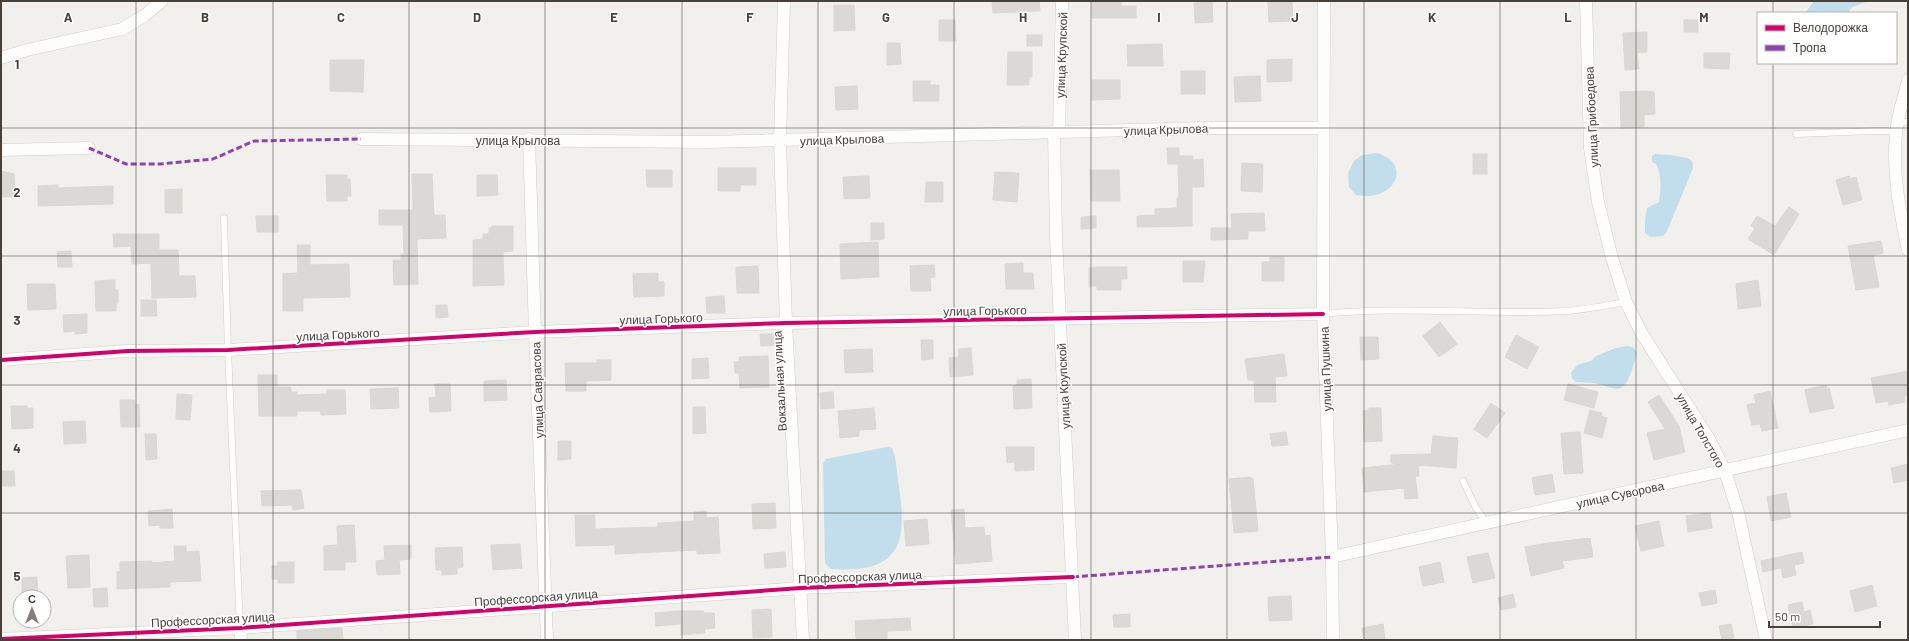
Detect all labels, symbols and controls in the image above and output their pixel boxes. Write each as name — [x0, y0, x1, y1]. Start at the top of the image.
text: A — [64, 9, 73, 25]
text: B — [201, 9, 209, 25]
text: C — [337, 9, 345, 25]
text: D — [473, 9, 481, 25]
text: E — [610, 9, 618, 25]
text: F — [746, 9, 754, 25]
text: G — [882, 9, 890, 25]
text: H — [1019, 9, 1027, 25]
text: I — [1157, 9, 1161, 25]
text: J — [1291, 9, 1299, 25]
text: K — [1428, 9, 1436, 25]
text: L — [1564, 9, 1572, 25]
text: M — [1699, 9, 1709, 25]
street label: улица Крупской — [1053, 12, 1070, 98]
legend — [1757, 12, 1897, 64]
text: Велодорожка — [1793, 20, 1868, 35]
text: Тропа — [1793, 40, 1827, 55]
text: 1 — [15, 56, 19, 72]
street label: улица Грибоедова — [1581, 66, 1602, 168]
street label: улица Крылова — [1124, 121, 1209, 138]
street label: улица Крылова — [800, 131, 885, 148]
street label: улица Крылова — [476, 133, 561, 148]
text: 2 — [13, 184, 21, 200]
street label: улица Горького — [943, 302, 1027, 319]
street label: улица Горького — [619, 310, 703, 327]
text: 3 — [13, 312, 21, 328]
street label: улица Горького — [296, 325, 380, 344]
street label: улица Пушкина — [1317, 326, 1334, 412]
street label: Вокзальная улица — [769, 330, 790, 432]
street label: улица Саврасова — [528, 341, 547, 438]
street label: улица Крупской — [1054, 343, 1073, 429]
street label: улица Толстого — [1673, 390, 1728, 471]
text: 4 — [13, 440, 21, 456]
street label: улица Суворова — [1575, 478, 1666, 511]
street label: Профессорская улица — [798, 567, 923, 586]
text: 5 — [13, 568, 21, 584]
street label: Профессорская улица — [474, 586, 599, 609]
north arrow — [12, 589, 52, 629]
text: С — [28, 592, 36, 605]
scale bar — [1769, 603, 1880, 629]
street label: Профессорская улица — [151, 609, 276, 630]
text: 50 m — [1775, 609, 1800, 623]

